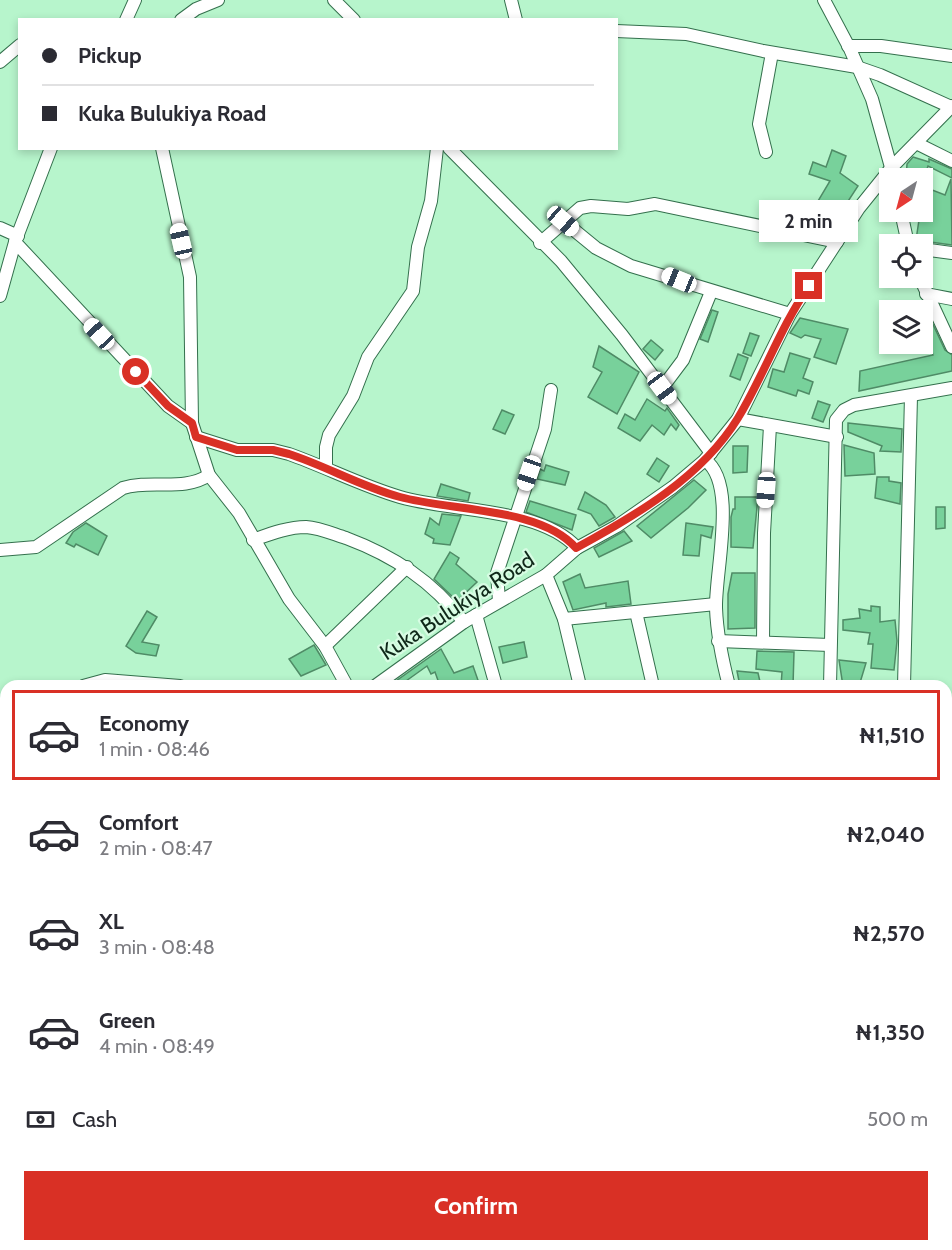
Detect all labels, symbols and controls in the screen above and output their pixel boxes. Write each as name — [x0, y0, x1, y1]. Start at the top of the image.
text: Pickup — [78, 42, 142, 69]
text: Kuka Bulukiya Road — [78, 100, 266, 127]
north arrow — [879, 168, 933, 222]
map controls — [879, 168, 933, 354]
callout: 2 min — [760, 199, 858, 241]
car — [544, 202, 582, 240]
text: 2 min — [784, 209, 833, 233]
car — [168, 221, 194, 261]
button: locate — [879, 234, 933, 288]
car — [659, 265, 699, 295]
route end — [795, 272, 822, 299]
button: layers — [879, 300, 933, 354]
car — [80, 315, 118, 353]
route start — [122, 358, 149, 385]
car — [644, 368, 680, 408]
car — [515, 453, 543, 493]
car — [756, 471, 776, 509]
street label: Kuka Bulukiya Road — [375, 546, 539, 666]
icon: car — [27, 708, 81, 762]
text: Economy — [99, 710, 189, 737]
text: ₦1,510 — [859, 722, 925, 749]
text: 1 min · 08:46 — [99, 737, 210, 761]
icon: car — [27, 807, 81, 861]
text: Comfort — [99, 809, 178, 836]
text: ₦2,040 — [846, 821, 925, 848]
text: 2 min · 08:47 — [99, 836, 213, 860]
icon: car — [27, 906, 81, 960]
text: XL — [99, 908, 124, 935]
text: ₦2,570 — [852, 920, 925, 947]
text: 3 min · 08:48 — [99, 935, 215, 959]
icon: car — [27, 1005, 81, 1059]
text: Green — [99, 1007, 155, 1034]
text: ₦1,350 — [855, 1019, 925, 1046]
text: 4 min · 08:49 — [99, 1034, 215, 1058]
icon: cash — [24, 1103, 57, 1136]
text: Cash — [72, 1106, 117, 1133]
text: 500 m — [867, 1107, 928, 1131]
button: Confirm — [24, 1171, 928, 1240]

